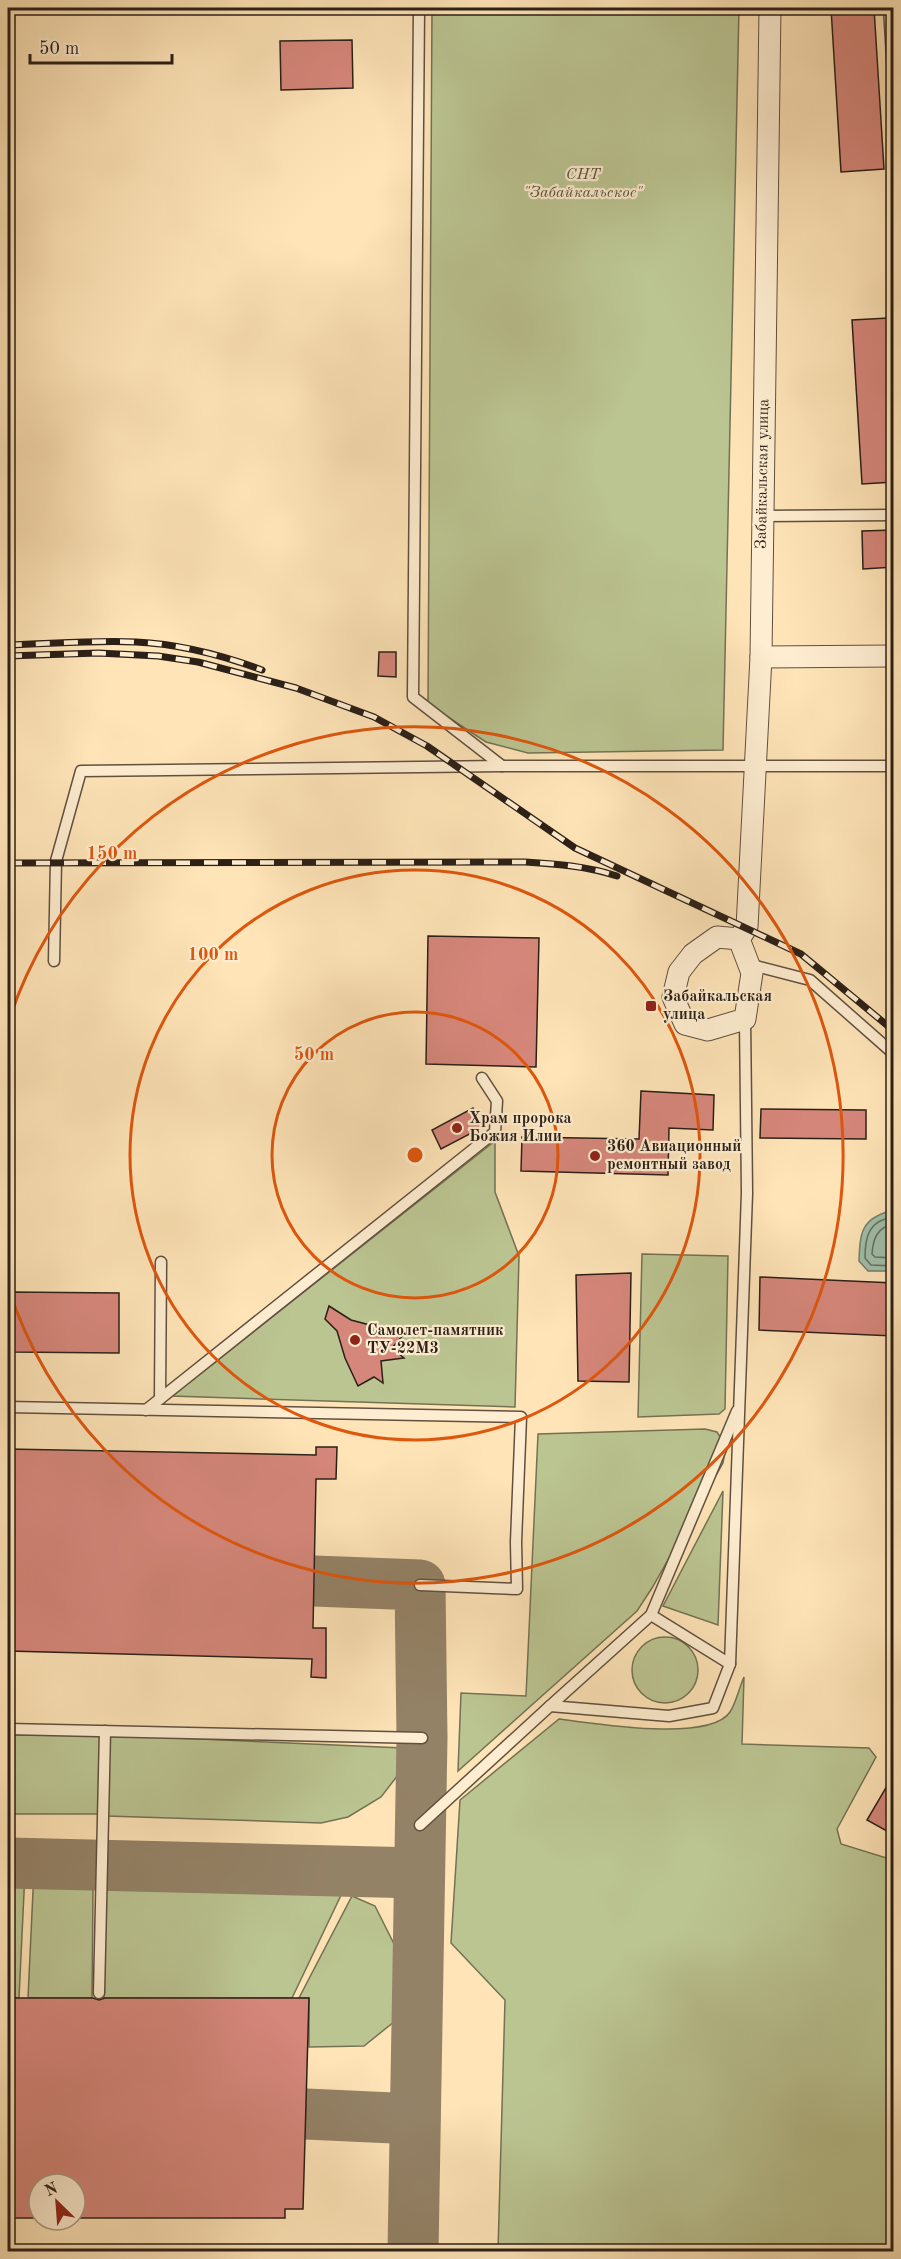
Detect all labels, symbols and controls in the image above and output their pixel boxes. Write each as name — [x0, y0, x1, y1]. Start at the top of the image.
scale bar — [30, 27, 172, 65]
text: 50 m — [39, 40, 79, 58]
park label: СНТ "Забайкальское" — [523, 167, 643, 201]
street label: Забайкальская улица — [754, 399, 772, 549]
text: 150 m — [87, 845, 137, 863]
text: 100 m — [188, 946, 238, 964]
place label: Забайкальская улица — [663, 989, 772, 1023]
marker: Забайкальская улица — [644, 999, 658, 1013]
text: 50 m — [294, 1046, 334, 1064]
place label: Храм пророка Божия Илии — [469, 1111, 572, 1145]
marker: Храм пророка Божия Илии — [450, 1121, 464, 1135]
place label: 360 Авиационный ремонтный завод — [607, 1139, 741, 1173]
centre of rings — [405, 1145, 425, 1165]
marker: 360 Авиационный ремонтный завод — [588, 1149, 602, 1163]
place label: Самолет-памятник ТУ-22М3 — [367, 1323, 504, 1357]
marker: Самолет-памятник ТУ-22М3 — [348, 1333, 362, 1347]
north arrow — [27, 2172, 87, 2232]
text: N — [43, 2180, 61, 2200]

